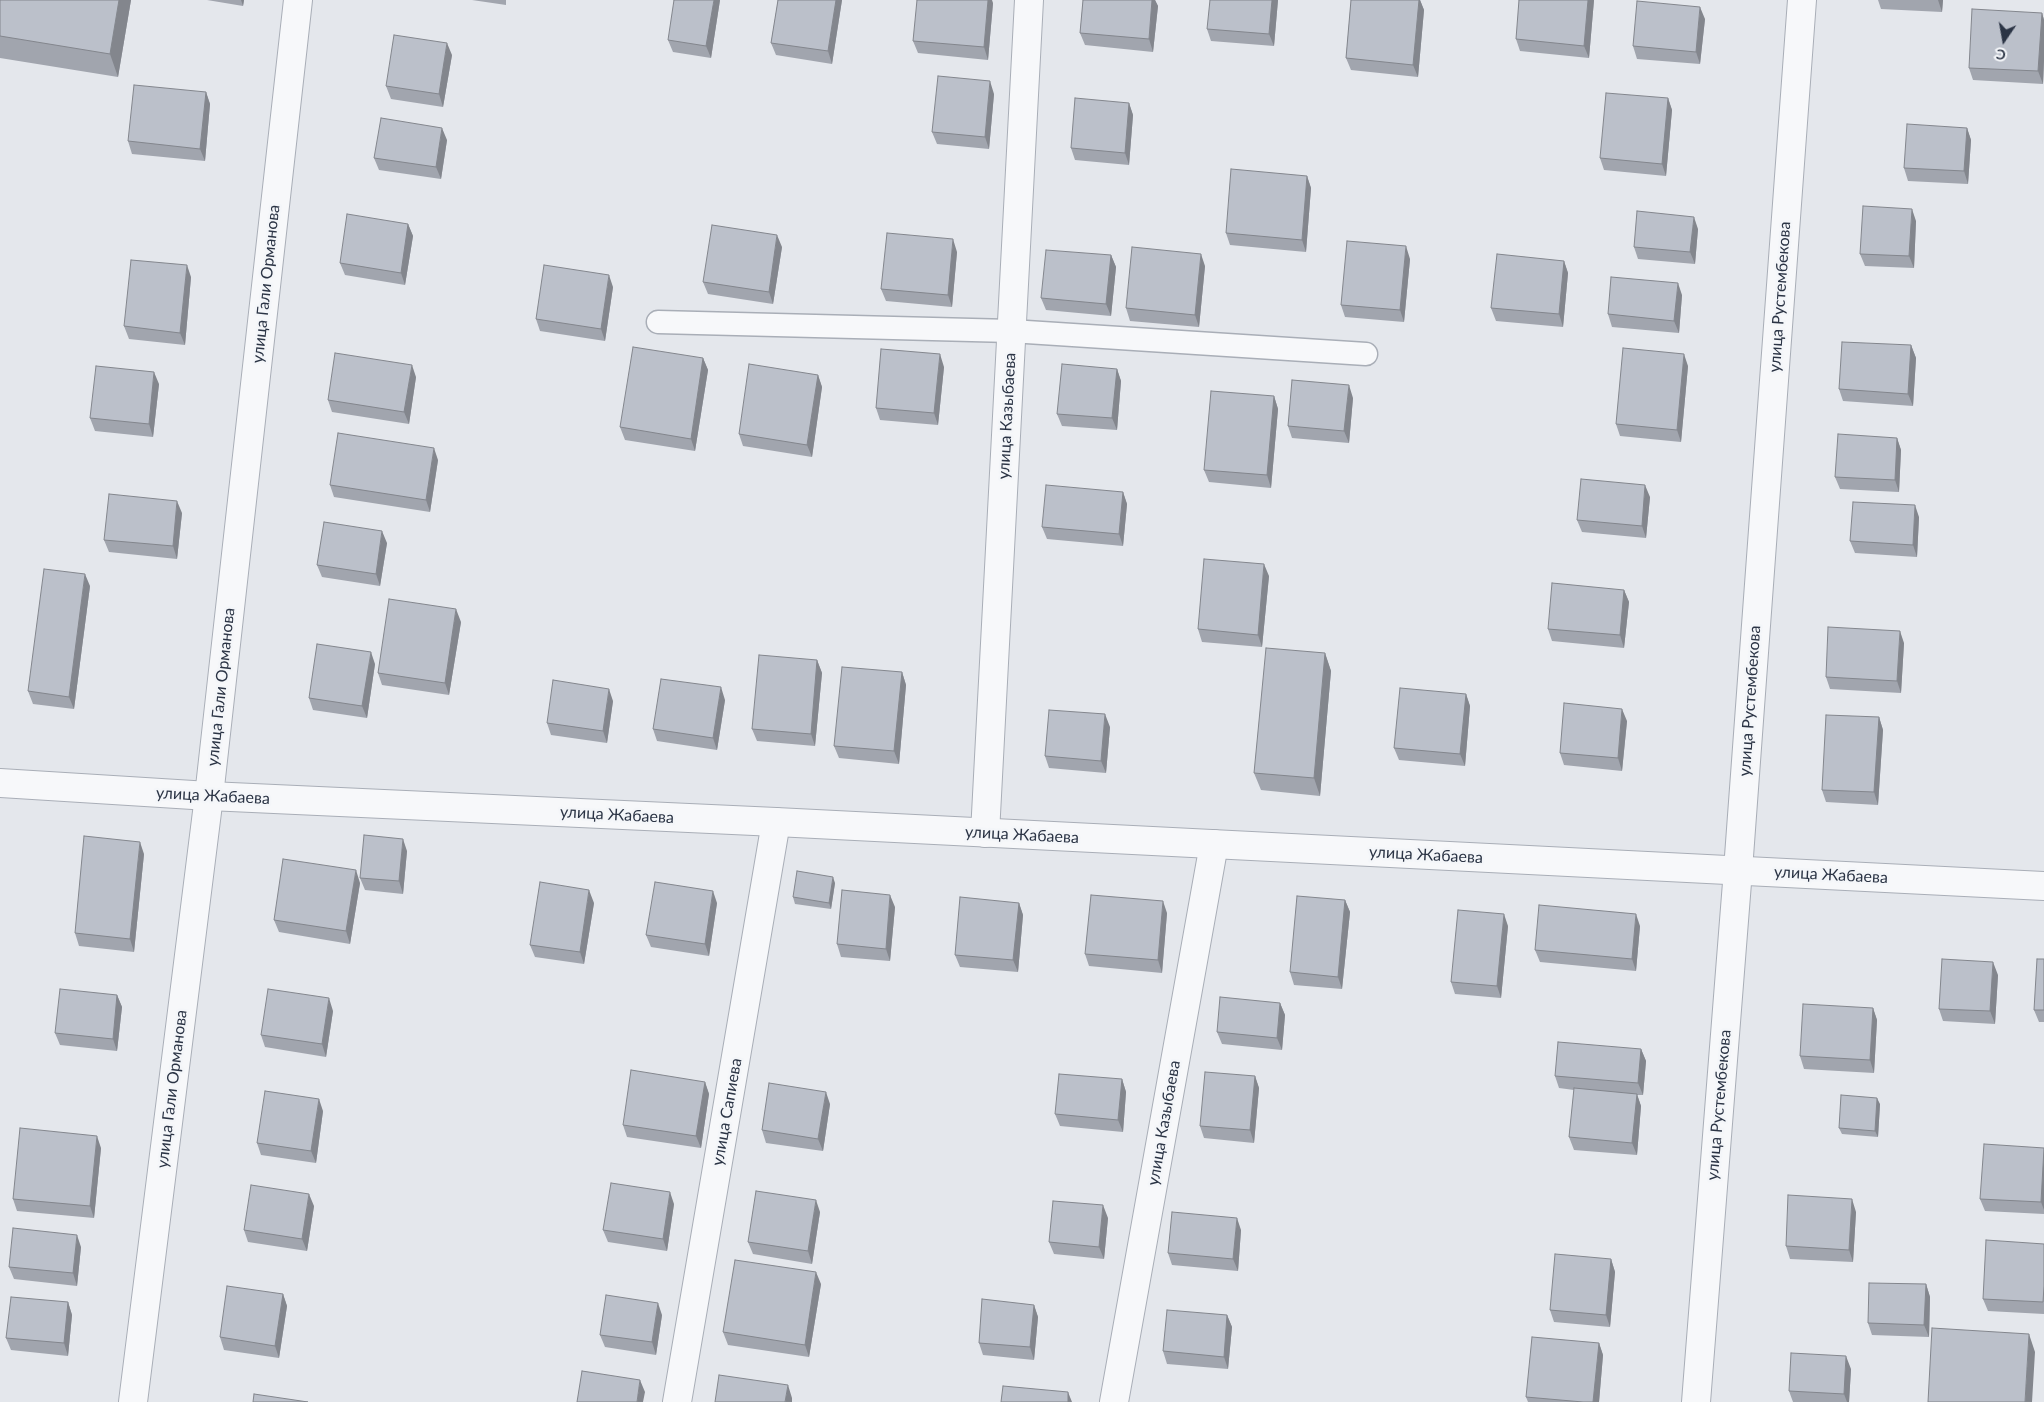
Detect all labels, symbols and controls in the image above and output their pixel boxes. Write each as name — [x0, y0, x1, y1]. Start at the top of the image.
north arrow — [1979, 15, 2029, 65]
text: С — [1994, 46, 2007, 64]
street label: улица Гали Орманова — [248, 204, 284, 364]
street label: улица Рустембекова — [1765, 221, 1795, 373]
street label: улица Казыбаева — [994, 352, 1020, 480]
street label: улица Гали Орманова — [203, 607, 239, 767]
street label: улица Рустембекова — [1735, 625, 1765, 777]
street label: улица Жабаева — [156, 783, 270, 809]
street label: улица Жабаева — [560, 802, 674, 828]
street label: улица Жабаева — [965, 822, 1079, 848]
street label: улица Жабаева — [1369, 842, 1483, 868]
street label: улица Жабаева — [1774, 862, 1888, 888]
street label: улица Гали Орманова — [153, 1009, 191, 1169]
street label: улица Рустембекова — [1703, 1029, 1735, 1181]
street label: улица Сапиева — [708, 1057, 746, 1167]
street label: улица Казыбаева — [1144, 1059, 1184, 1187]

